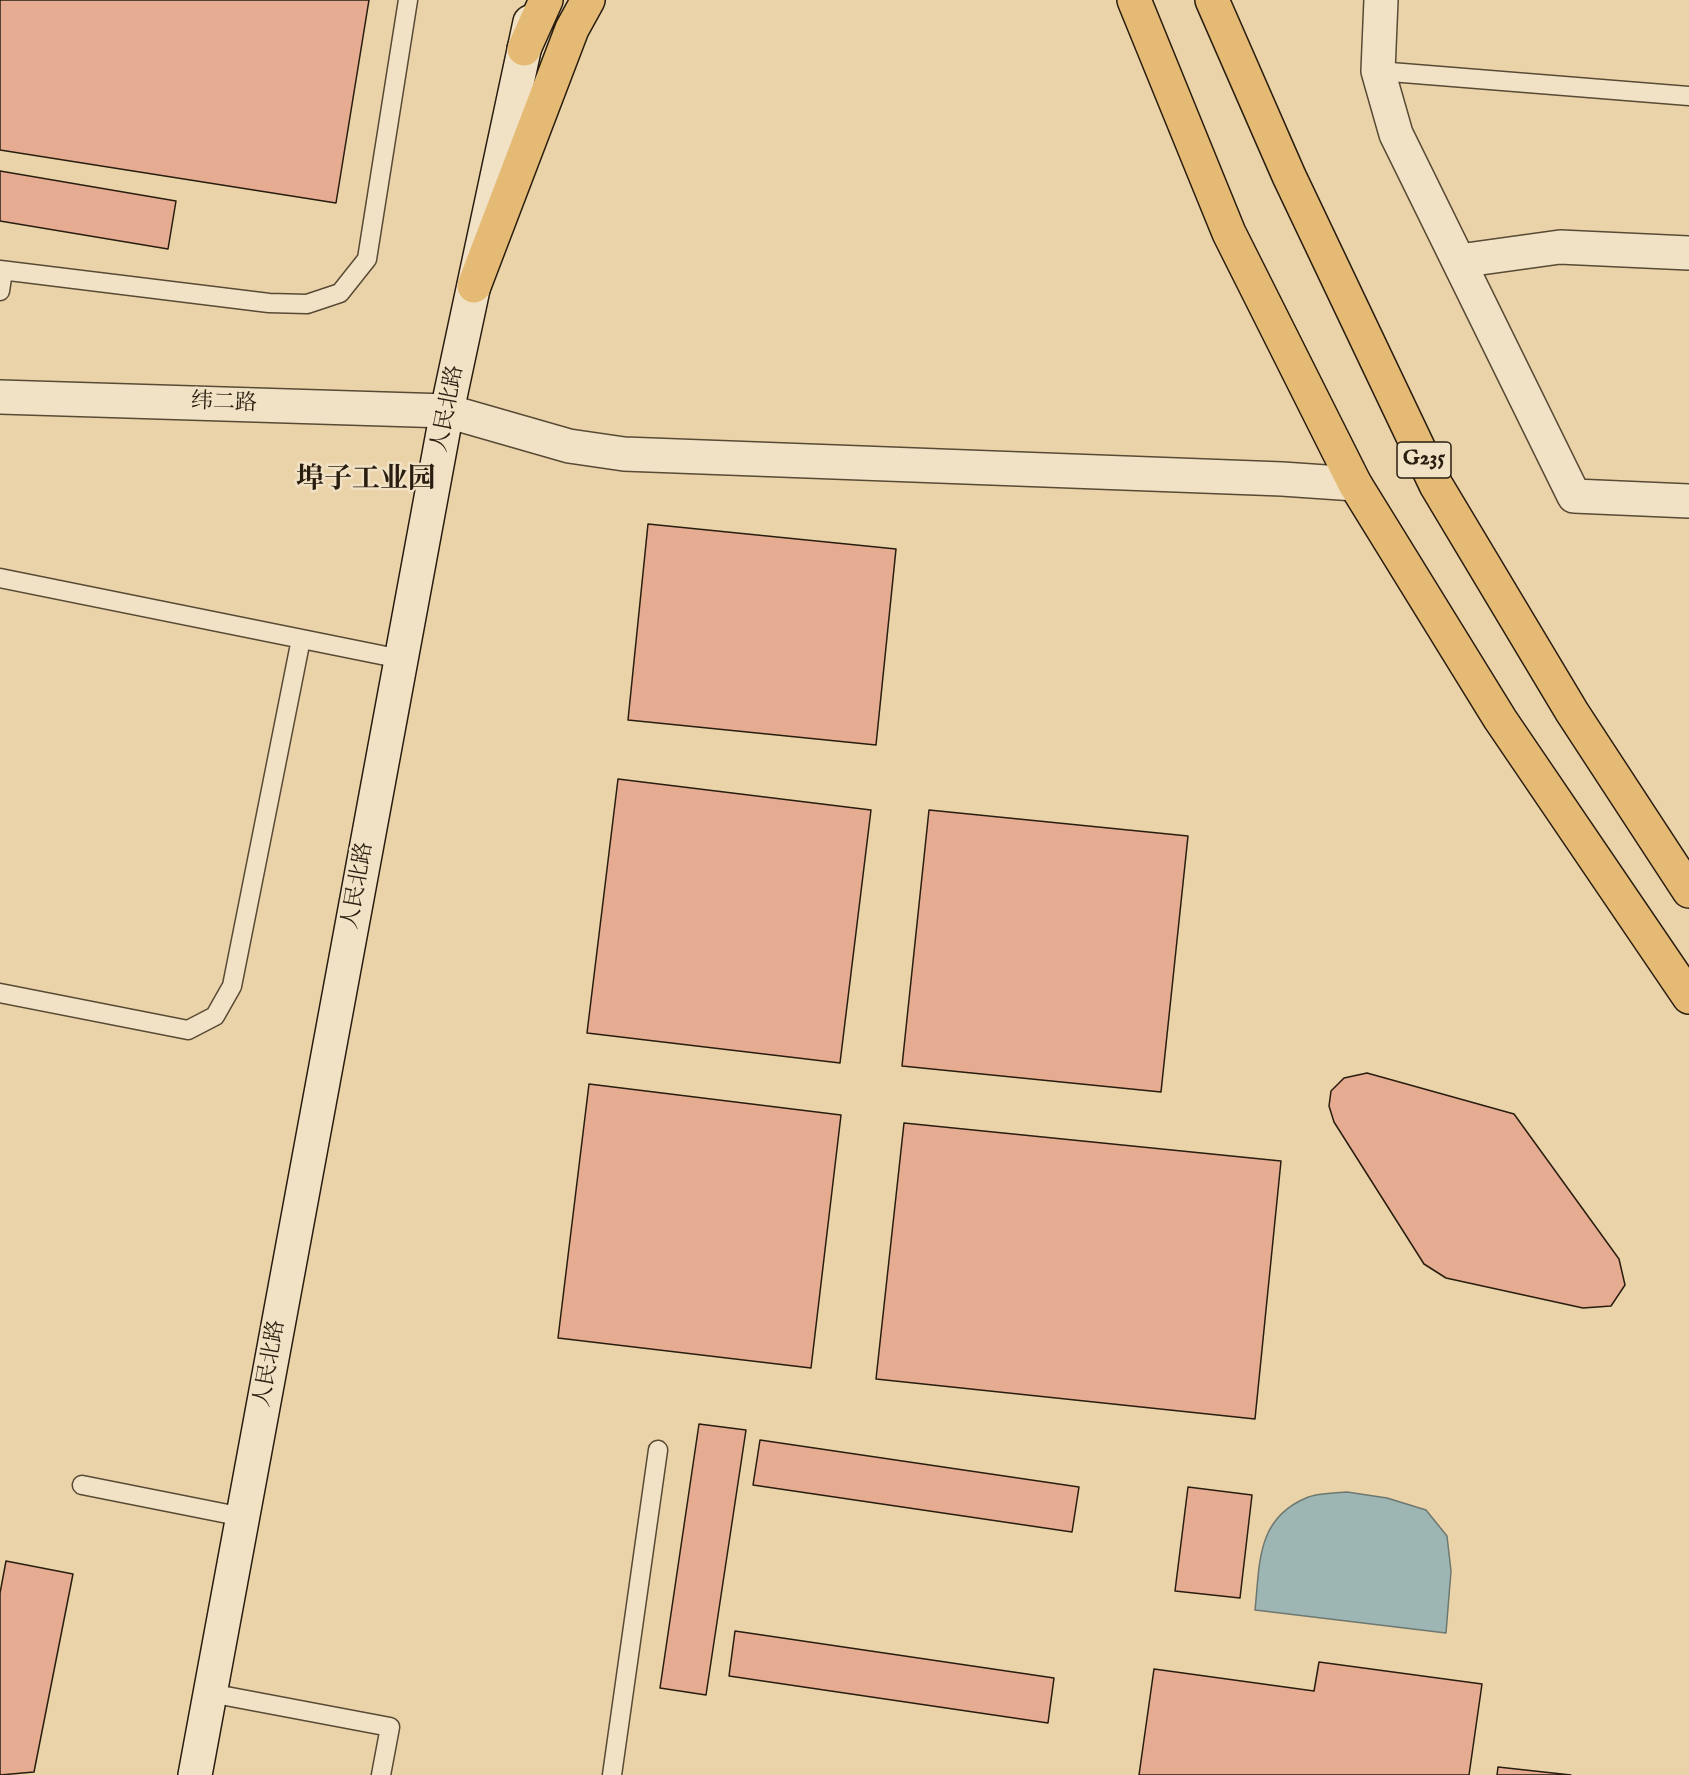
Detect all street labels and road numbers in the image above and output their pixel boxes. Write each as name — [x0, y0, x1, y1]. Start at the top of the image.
street label: 人民北路 — [428, 363, 470, 455]
street label: 纬二路 — [191, 390, 257, 418]
road number: G235 — [1397, 442, 1451, 478]
street label: 人民北路 — [338, 840, 380, 932]
street label: 人民北路 — [250, 1318, 292, 1410]

